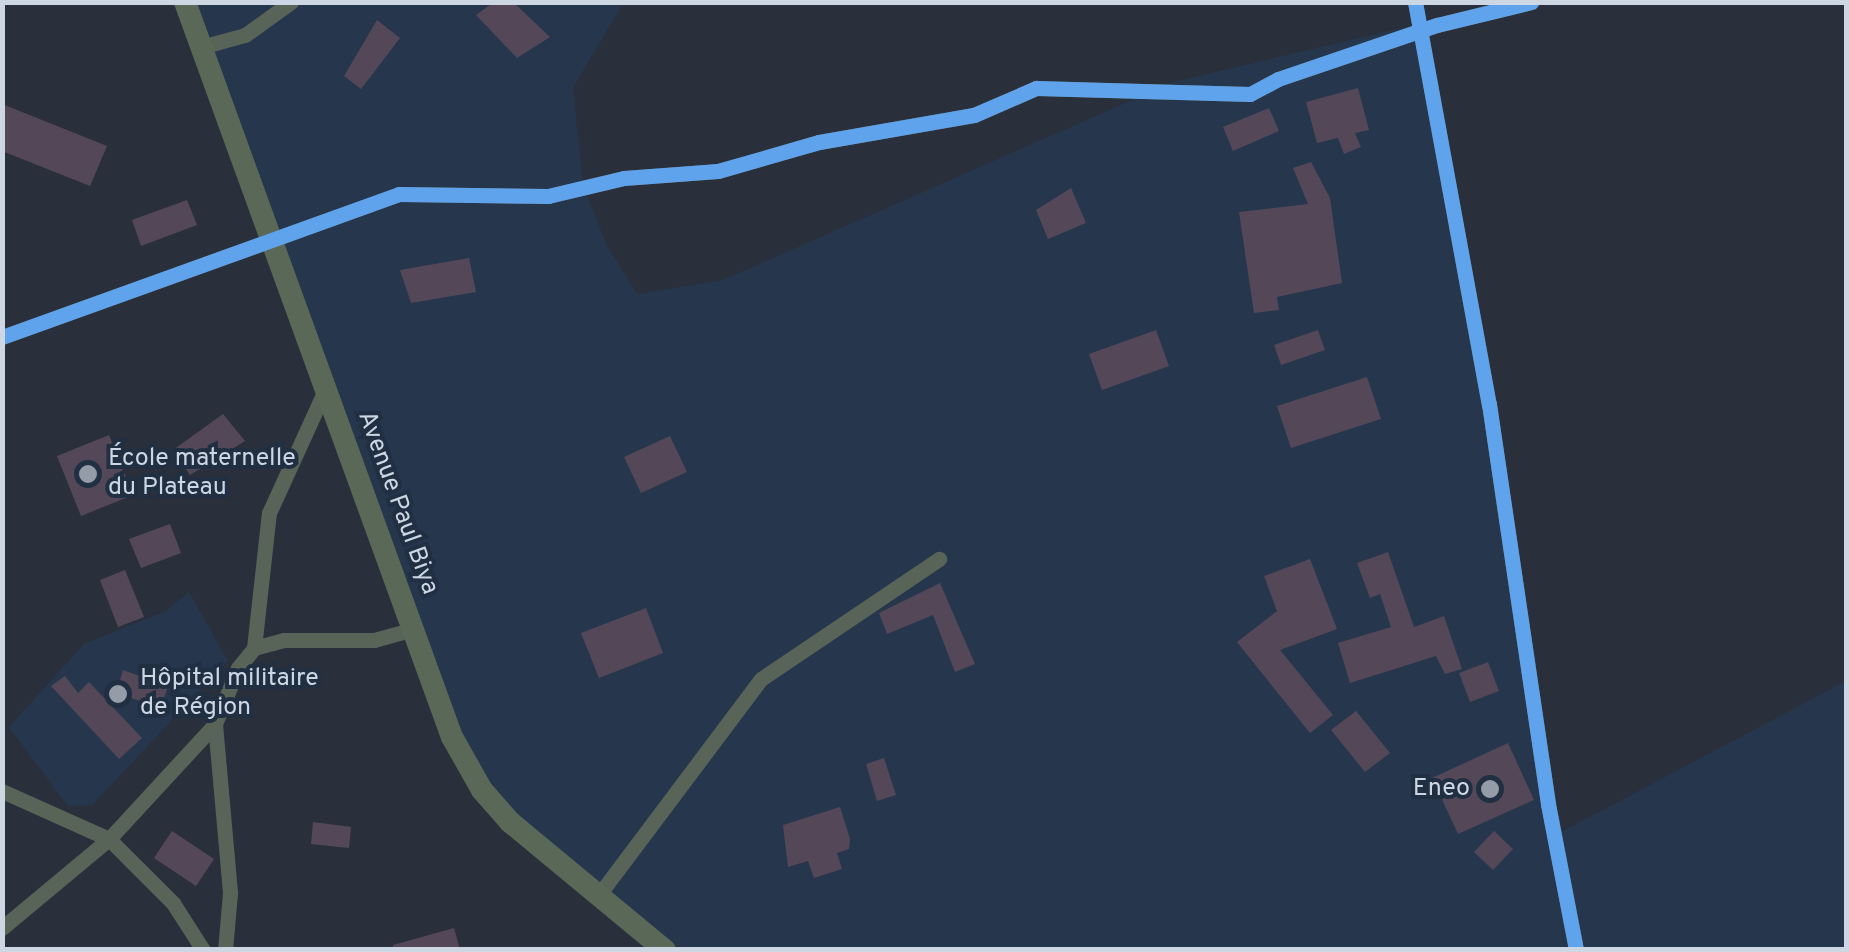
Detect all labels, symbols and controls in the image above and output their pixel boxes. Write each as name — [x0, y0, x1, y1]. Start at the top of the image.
street label: Avenue Paul Biya — [350, 407, 444, 599]
place label: École maternelle du Plateau — [108, 445, 296, 504]
marker: École maternelle du Plateau — [77, 463, 99, 485]
place label: Hôpital militaire de Région — [140, 665, 319, 724]
marker: Hôpital militaire de Région — [105, 681, 131, 707]
place label: Eneo — [1413, 774, 1470, 804]
marker: Eneo — [1479, 778, 1501, 800]

